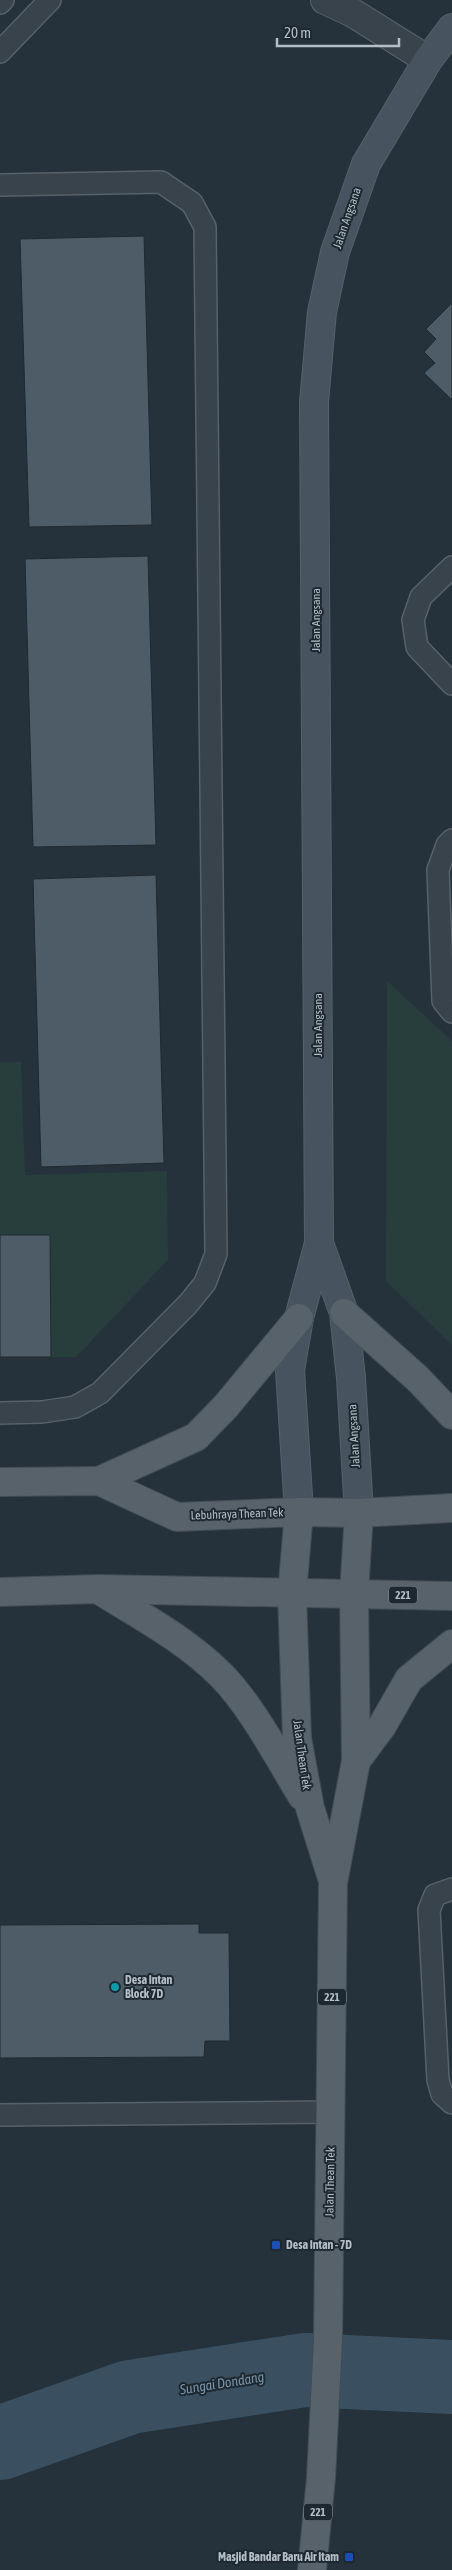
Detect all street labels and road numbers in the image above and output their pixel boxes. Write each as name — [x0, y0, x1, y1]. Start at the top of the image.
street label: Jalan Angsana — [330, 186, 364, 250]
street label: Jalan Angsana — [309, 588, 323, 652]
street label: Jalan Angsana — [311, 993, 325, 1057]
street label: Jalan Angsana — [345, 1404, 363, 1468]
street label: Lebuhraya Thean Tek — [190, 1505, 284, 1523]
road number: 221 — [389, 1586, 417, 1604]
street label: Jalan Thean Tek — [290, 1719, 314, 1791]
road number: 221 — [318, 1988, 346, 2005]
street label: Jalan Thean Tek — [322, 2146, 338, 2217]
road number: 221 — [304, 2504, 332, 2520]

